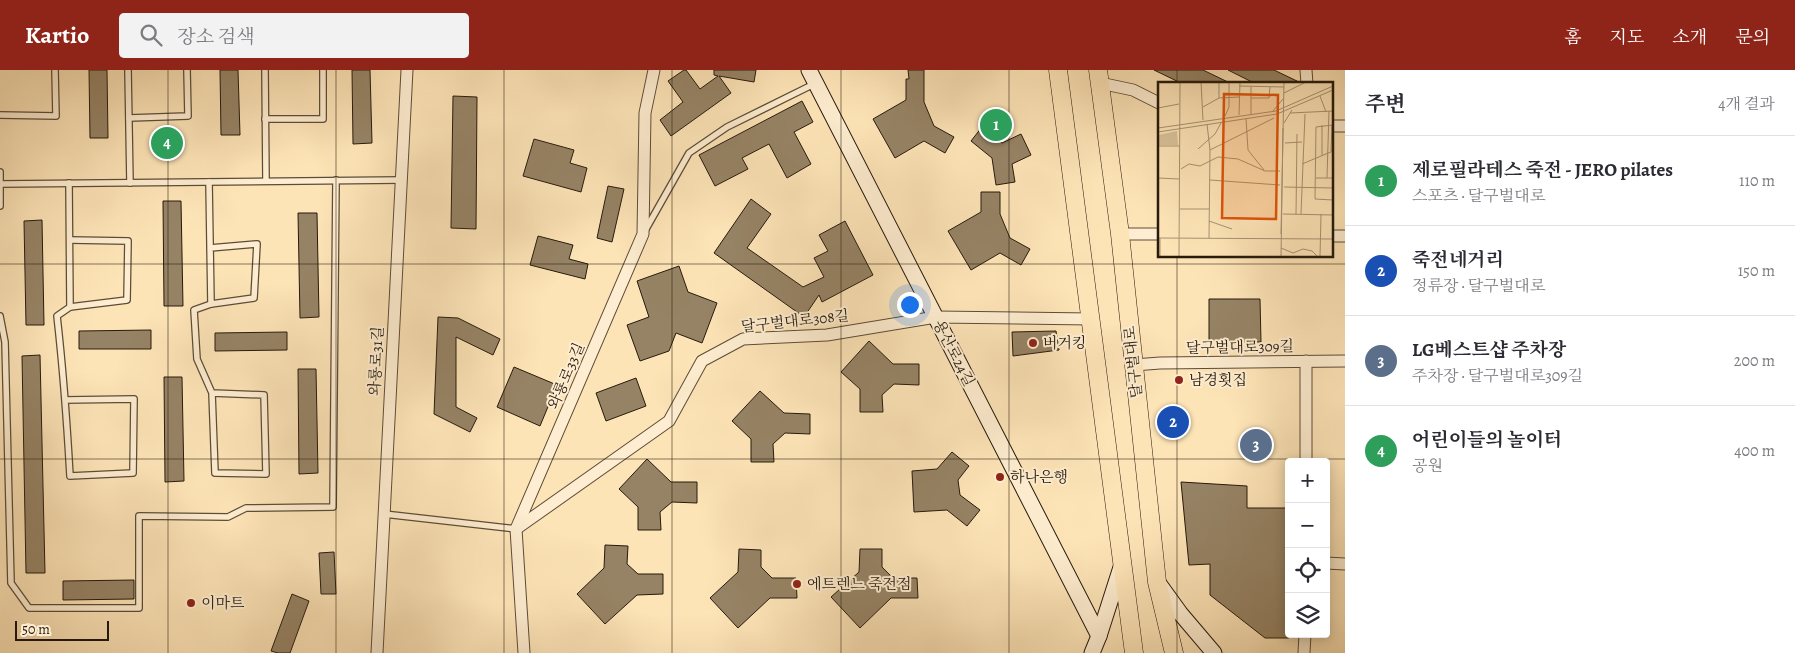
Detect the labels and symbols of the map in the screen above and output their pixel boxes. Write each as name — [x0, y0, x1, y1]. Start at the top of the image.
inset map — [1158, 82, 1332, 258]
pin: 1 — [980, 106, 1012, 144]
pin: 4 — [151, 124, 183, 162]
your location — [897, 292, 923, 318]
street label: 달구벌대로308길 — [740, 305, 850, 337]
street label: 용산로24길 — [929, 316, 979, 390]
street label: 달구벌대로 — [1119, 324, 1147, 399]
street label: 와룡로31길 — [364, 326, 388, 396]
place label: 버거킹 — [1043, 333, 1086, 353]
street label: 달구벌대로309길 — [1186, 336, 1294, 358]
marker: 버거킹 — [1027, 337, 1039, 349]
street label: 와룡로33길 — [543, 340, 589, 412]
place label: 남경횟집 — [1189, 370, 1247, 390]
marker: 남경횟집 — [1173, 374, 1185, 386]
pin: 2 — [1157, 403, 1189, 441]
pin: 3 — [1240, 426, 1272, 464]
place label: 하나은행 — [1010, 467, 1068, 487]
marker: 하나은행 — [994, 471, 1006, 483]
place label: 에트렌느 죽전점 — [807, 574, 911, 594]
marker: 에트렌느 죽전점 — [791, 578, 803, 590]
place label: 이마트 — [201, 593, 245, 613]
marker: 이마트 — [185, 597, 197, 609]
scale bar — [15, 618, 109, 641]

